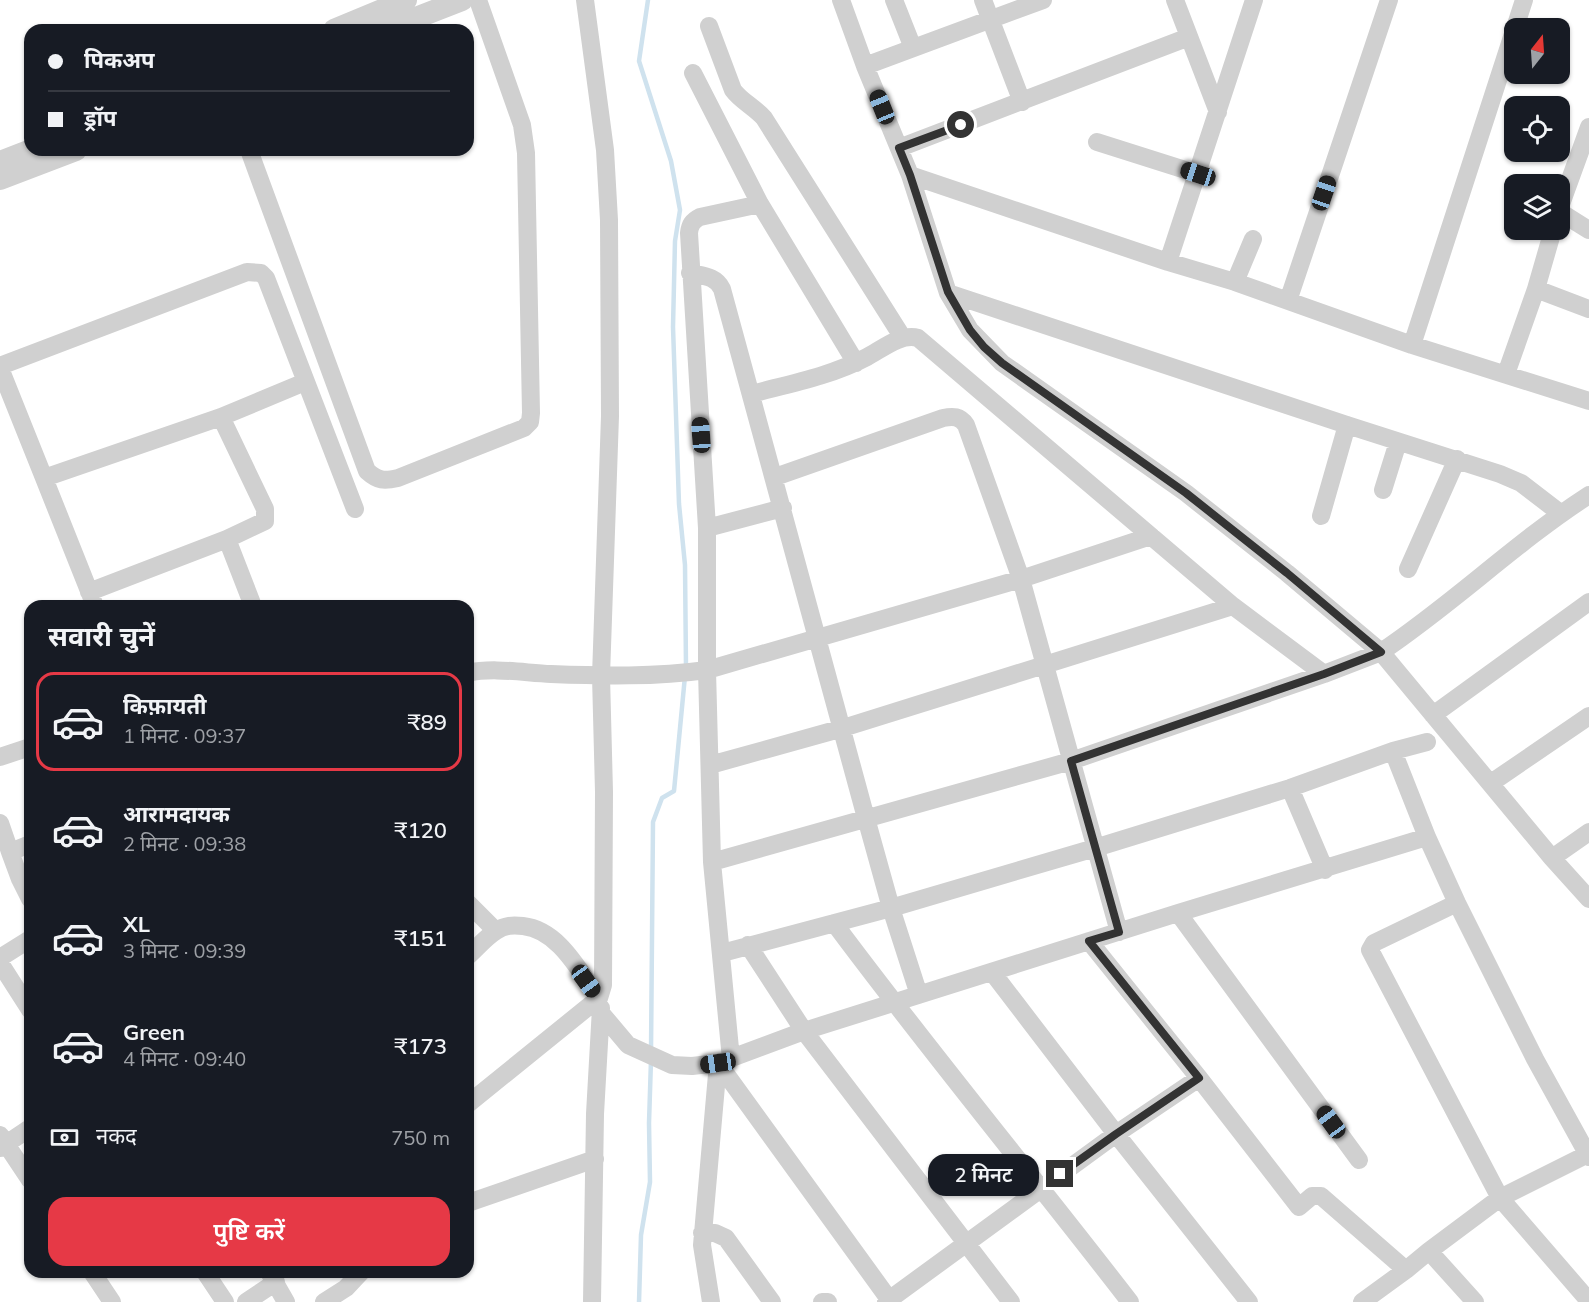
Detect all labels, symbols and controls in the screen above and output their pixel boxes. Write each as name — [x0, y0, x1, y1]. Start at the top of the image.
north arrow — [1504, 18, 1570, 84]
map controls — [1504, 18, 1570, 240]
text: पिकअप — [84, 46, 155, 74]
car — [867, 87, 897, 127]
button: locate — [1504, 96, 1570, 162]
text: ड्रॉप — [84, 104, 117, 132]
route start — [947, 111, 974, 138]
car — [1178, 160, 1218, 188]
car — [1310, 173, 1338, 213]
button: layers — [1504, 174, 1570, 240]
car — [691, 416, 711, 454]
text: सवारी चुनें — [48, 619, 155, 653]
text: किफ़ायती — [123, 692, 207, 720]
icon: car — [51, 695, 105, 749]
text: ₹89 — [407, 708, 447, 736]
text: 1 मिनट · 09:37 — [123, 723, 246, 748]
text: आरामदायक — [123, 800, 230, 828]
icon: car — [51, 803, 105, 857]
text: ₹120 — [394, 816, 447, 844]
text: 2 मिनट · 09:38 — [123, 831, 246, 856]
text: XL — [123, 910, 150, 938]
icon: car — [51, 911, 105, 965]
text: ₹151 — [394, 924, 447, 952]
text: 3 मिनट · 09:39 — [123, 938, 246, 963]
car — [568, 961, 604, 1001]
text: Green — [123, 1018, 185, 1046]
icon: car — [51, 1019, 105, 1073]
text: ₹173 — [394, 1032, 447, 1060]
text: 4 मिनट · 09:40 — [123, 1046, 246, 1071]
car — [699, 1052, 737, 1074]
car — [1313, 1102, 1349, 1142]
icon: cash — [48, 1121, 81, 1154]
text: नकद — [96, 1122, 137, 1150]
text: 750 m — [391, 1125, 450, 1150]
callout: 2 मिनट — [928, 1153, 1039, 1195]
route end — [1046, 1160, 1073, 1187]
text: 2 मिनट — [955, 1162, 1012, 1187]
button: पुष्टि करें — [48, 1197, 450, 1266]

